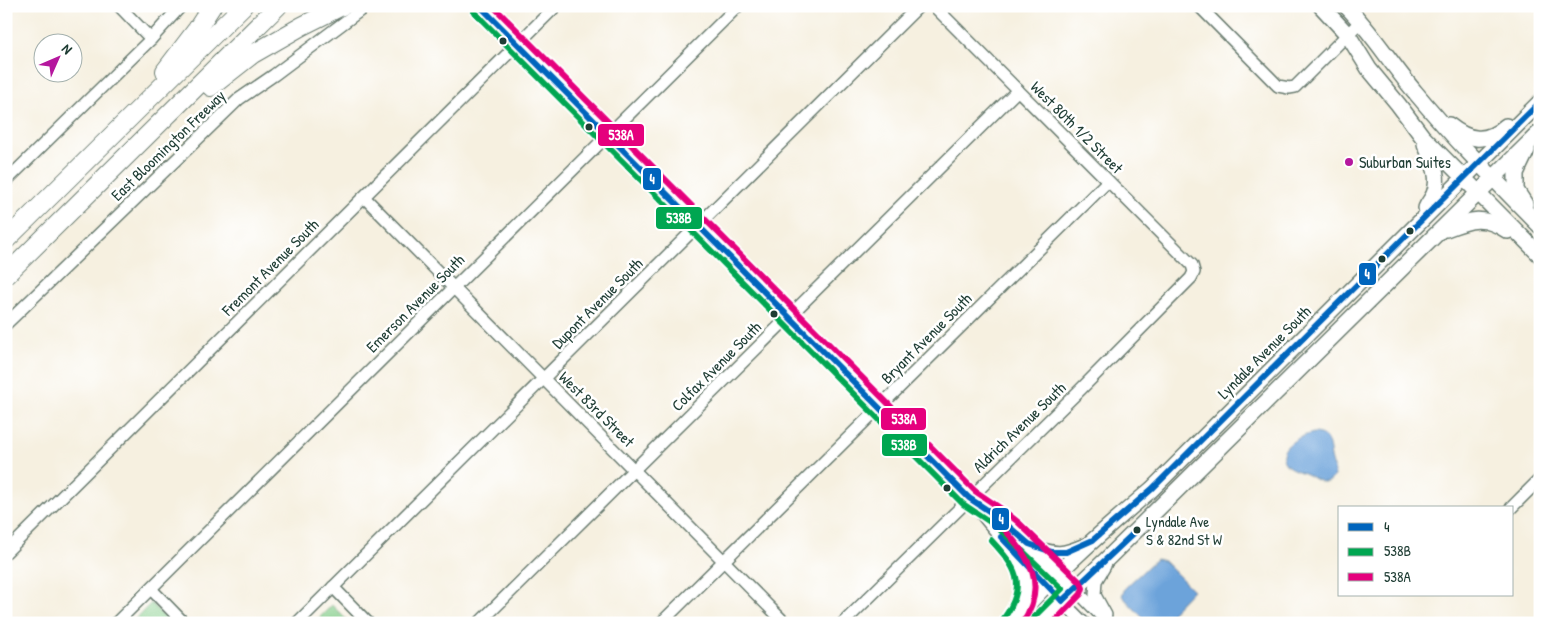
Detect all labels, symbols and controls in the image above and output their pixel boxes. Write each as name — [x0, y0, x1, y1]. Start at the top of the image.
north arrow — [32, 32, 82, 82]
unlabelled marker — [498, 36, 508, 46]
text: N — [58, 39, 77, 58]
street label: West 80th 1/2 Street — [1026, 76, 1128, 178]
street label: East Bloomington Freeway — [106, 84, 230, 205]
unlabelled marker — [584, 122, 594, 132]
line badge: 538A — [597, 123, 645, 147]
text: 538A — [608, 125, 634, 144]
place label: Suburban Suites — [1359, 151, 1451, 173]
marker: Suburban Suites — [1343, 156, 1355, 168]
line badge: 4 — [642, 167, 662, 191]
text: 4 — [649, 169, 655, 188]
line badge: 538B — [655, 206, 703, 230]
text: 538B — [666, 208, 692, 227]
street label: Fremont Avenue South — [216, 213, 324, 321]
unlabelled marker — [1405, 226, 1415, 236]
street label: Emerson Avenue South — [361, 249, 469, 357]
street label: Dupont Avenue South — [547, 252, 648, 353]
unlabelled marker — [1377, 254, 1387, 264]
line badge: 4 — [1358, 262, 1377, 286]
text: 4 — [1364, 264, 1370, 283]
street label: Bryant Avenue South — [876, 287, 977, 388]
street label: Lyndale Avenue South — [1213, 300, 1316, 403]
unlabelled marker — [769, 309, 779, 319]
street label: Colfax Avenue South — [666, 316, 766, 416]
street label: West 83rd Street — [554, 366, 640, 452]
street label: Aldrich Avenue South — [968, 377, 1070, 477]
line badge: 538A — [880, 407, 927, 431]
text: 538A — [891, 409, 917, 428]
line badge: 538B — [881, 433, 928, 457]
text: 538B — [891, 435, 917, 454]
unlabelled marker — [942, 483, 952, 493]
legend — [1338, 506, 1514, 596]
line badge: 4 — [991, 507, 1010, 531]
text: 4 — [998, 509, 1004, 528]
place label: Lyndale Ave S & 82nd St W — [1146, 511, 1223, 550]
text: 4 — [1384, 516, 1390, 537]
marker: Lyndale Ave S & 82nd St W — [1132, 525, 1142, 535]
text: 538B — [1384, 540, 1411, 561]
text: 538A — [1384, 566, 1412, 587]

